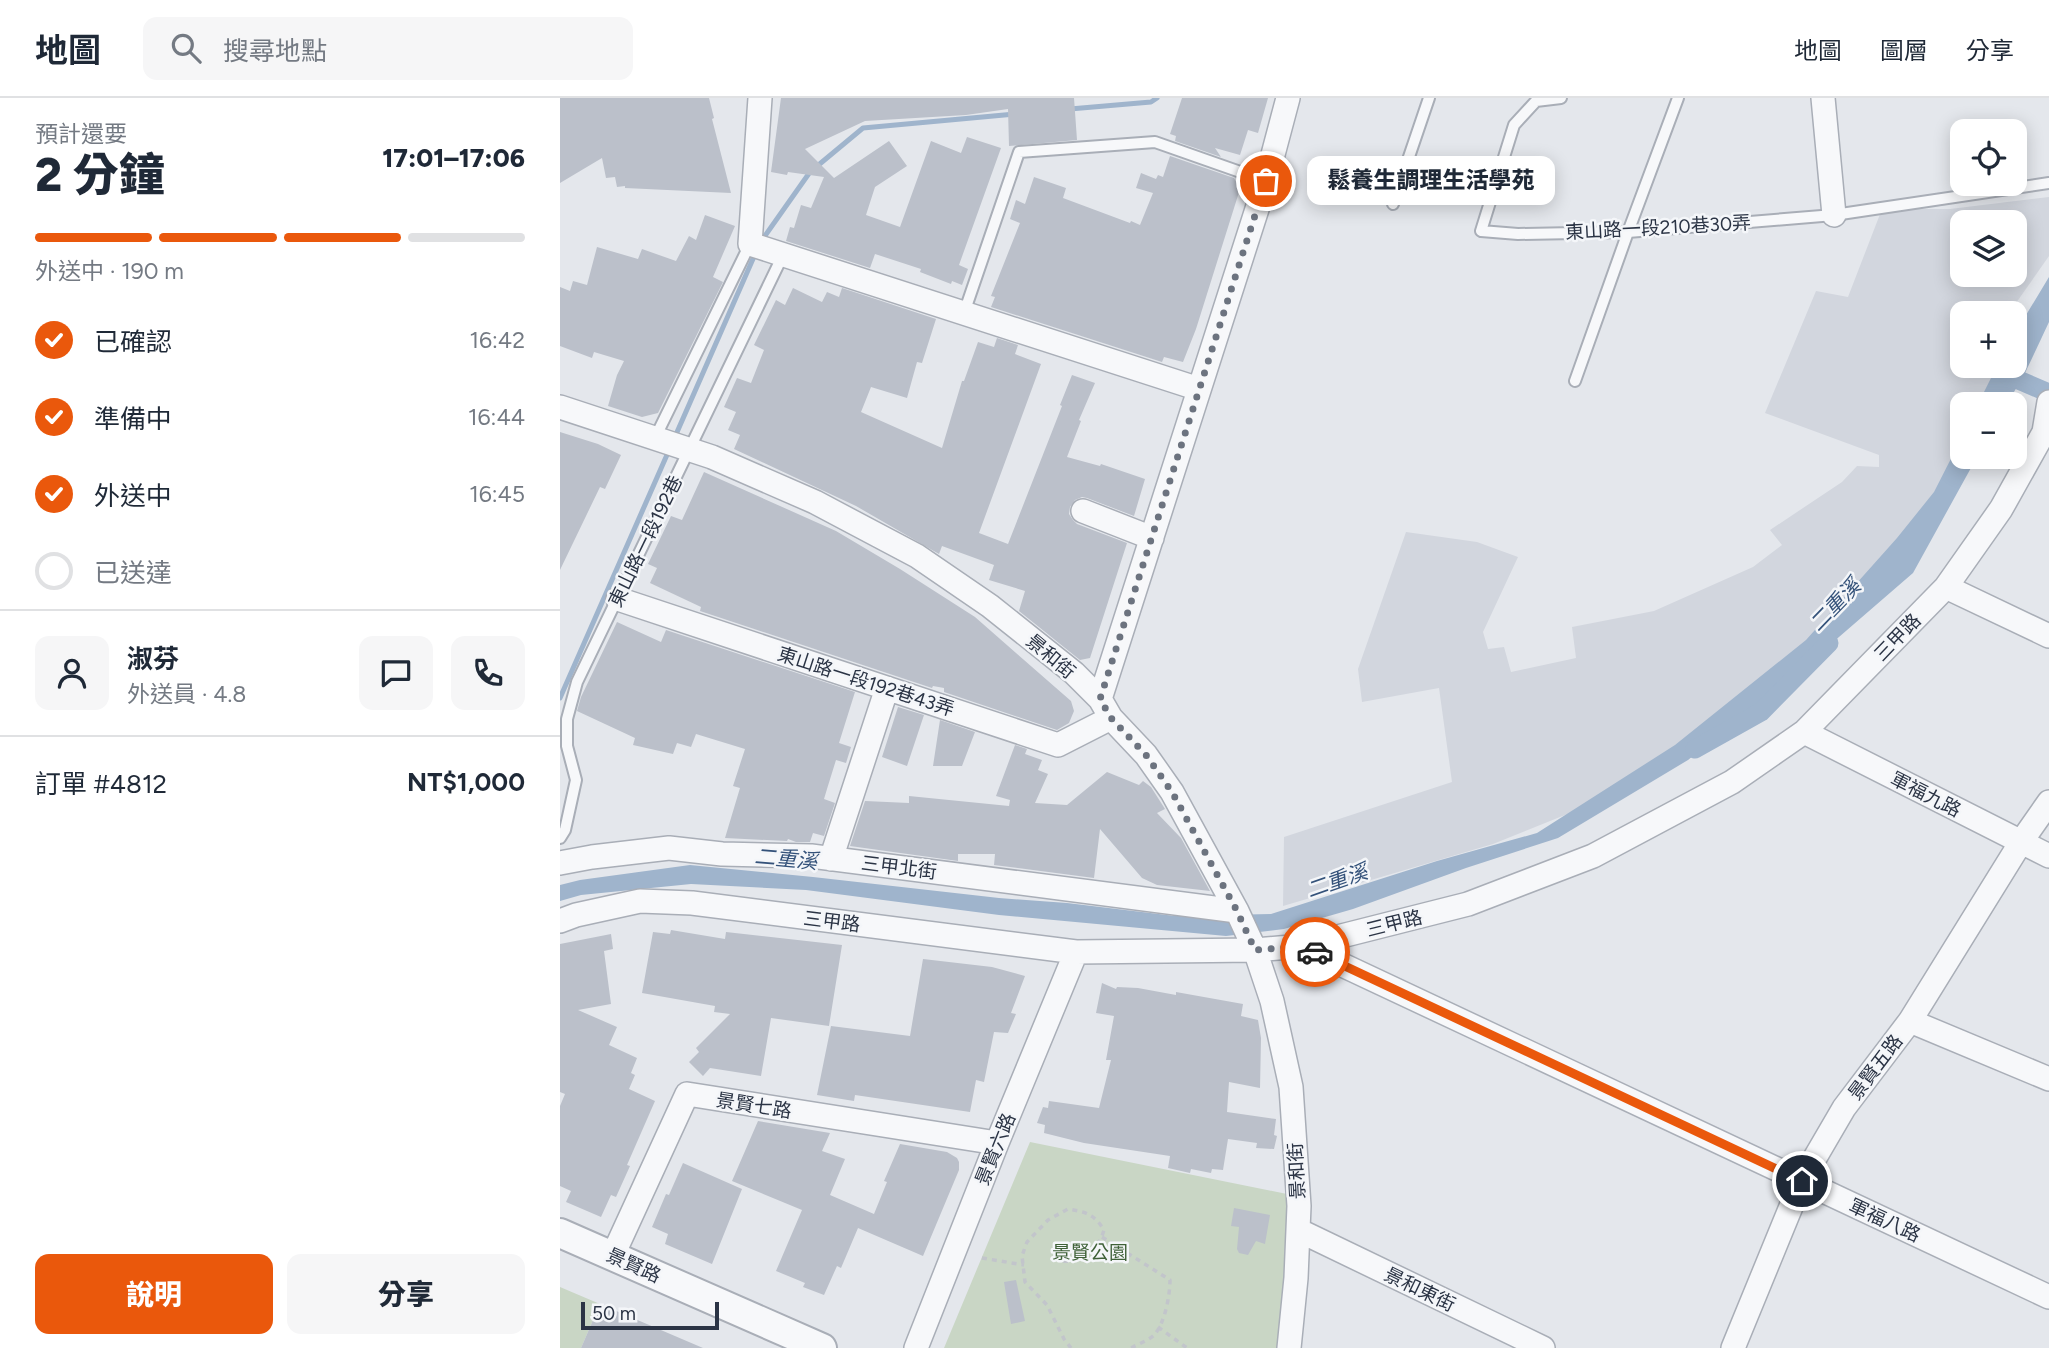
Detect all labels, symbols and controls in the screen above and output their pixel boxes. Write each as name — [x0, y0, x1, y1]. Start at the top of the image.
search box — [143, 17, 633, 80]
icon: search — [167, 29, 205, 67]
text: 地圖 — [35, 31, 101, 70]
text: 搜尋地點 — [223, 35, 327, 67]
text: 地圖 — [1794, 36, 1842, 65]
text: 圖層 — [1880, 36, 1928, 65]
text: 分享 — [1966, 36, 2014, 65]
map controls — [1950, 119, 2027, 469]
button: locate — [1950, 119, 2027, 196]
text: 預計還要 — [35, 120, 127, 148]
text: 17:01–17:06 — [382, 142, 525, 174]
text: 2 分鐘 — [35, 147, 165, 203]
pin — [1236, 151, 1296, 211]
callout: 鬆養生調理生活學苑 — [1308, 156, 1556, 206]
icon: bag — [1247, 162, 1285, 200]
text: 鬆養生調理生活學苑 — [1328, 166, 1535, 194]
button: layers — [1950, 210, 2027, 287]
street label: 東山路一段210巷30弄 — [1564, 211, 1752, 244]
text: 外送中 · 190 m — [35, 257, 184, 285]
button: + — [1950, 301, 2027, 378]
icon: check — [35, 321, 73, 359]
text: 已確認 — [94, 326, 172, 358]
text: 16:42 — [470, 326, 525, 354]
button: − — [1950, 392, 2027, 469]
icon: check — [35, 398, 73, 436]
text: 準備中 — [94, 403, 172, 435]
text: 16:44 — [468, 403, 525, 431]
street label: 東山路一段192巷 — [604, 472, 687, 611]
icon: check — [35, 475, 73, 513]
text: 外送中 — [94, 480, 172, 512]
text: 16:45 — [469, 480, 525, 508]
text: 已送達 — [94, 557, 172, 589]
water label: 二重溪 — [1804, 571, 1868, 636]
street label: 三甲路 — [1869, 609, 1925, 666]
street label: 景和街 — [1021, 629, 1080, 684]
button: person — [35, 636, 109, 710]
button: chat — [359, 636, 433, 710]
button: phone — [451, 636, 525, 710]
street label: 東山路一段192巷43弄 — [775, 642, 957, 721]
text: 淑芬 — [127, 643, 179, 675]
text: 外送員 · 4.8 — [127, 680, 246, 708]
text: NT$1,000 — [407, 766, 525, 798]
street label: 軍福九路 — [1887, 767, 1965, 822]
text: 訂單 #4812 — [35, 768, 167, 800]
water label: 二重溪 — [754, 843, 822, 874]
street label: 三甲北街 — [860, 851, 938, 884]
water label: 二重溪 — [1303, 857, 1374, 903]
street label: 三甲路 — [1364, 905, 1425, 942]
street label: 三甲路 — [802, 907, 862, 936]
courier — [1280, 917, 1350, 987]
icon: car — [1296, 933, 1334, 971]
street label: 景賢五路 — [1843, 1030, 1907, 1105]
street label: 景賢七路 — [715, 1088, 793, 1123]
street label: 景賢六路 — [971, 1110, 1020, 1189]
street label: 景和街 — [1284, 1142, 1309, 1200]
pin — [1772, 1151, 1832, 1211]
icon: home — [1783, 1162, 1821, 1200]
street label: 軍福八路 — [1845, 1194, 1924, 1247]
park label: 景賢公園 — [1052, 1241, 1128, 1264]
street label: 景賢路 — [603, 1243, 665, 1288]
button: 說明 — [35, 1254, 273, 1334]
button: 分享 — [287, 1254, 525, 1334]
street label: 景和東街 — [1381, 1262, 1459, 1316]
scale bar — [581, 1299, 719, 1331]
text: 50 m — [592, 1302, 636, 1325]

